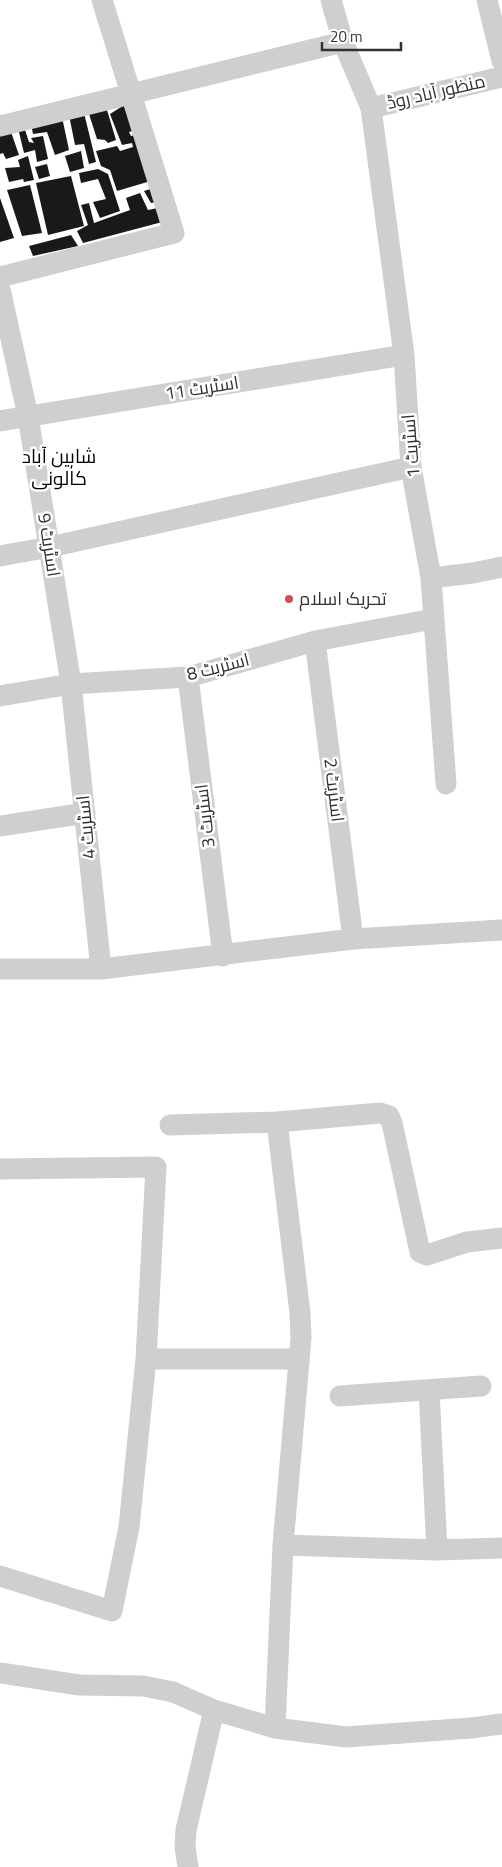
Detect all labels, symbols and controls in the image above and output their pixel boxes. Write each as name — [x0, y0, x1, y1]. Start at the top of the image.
scale bar — [322, 20, 401, 52]
text: 20 m — [330, 25, 363, 48]
street label: منظور آباد روڈ — [384, 67, 488, 116]
street label: اسٹریٹ 11 — [163, 368, 241, 407]
street label: اسٹریٹ 1 — [394, 413, 427, 479]
district label: شاہین آباد کالونی — [22, 441, 96, 492]
street label: اسٹریٹ 9 — [31, 511, 68, 579]
place label: تحریک اسلام — [299, 585, 387, 612]
marker: تحریک اسلام — [283, 593, 295, 605]
street label: اسٹریٹ 8 — [184, 646, 252, 687]
street label: اسٹریٹ 2 — [317, 757, 352, 823]
street label: اسٹریٹ 3 — [187, 783, 222, 849]
street label: اسٹریٹ 4 — [69, 794, 102, 860]

